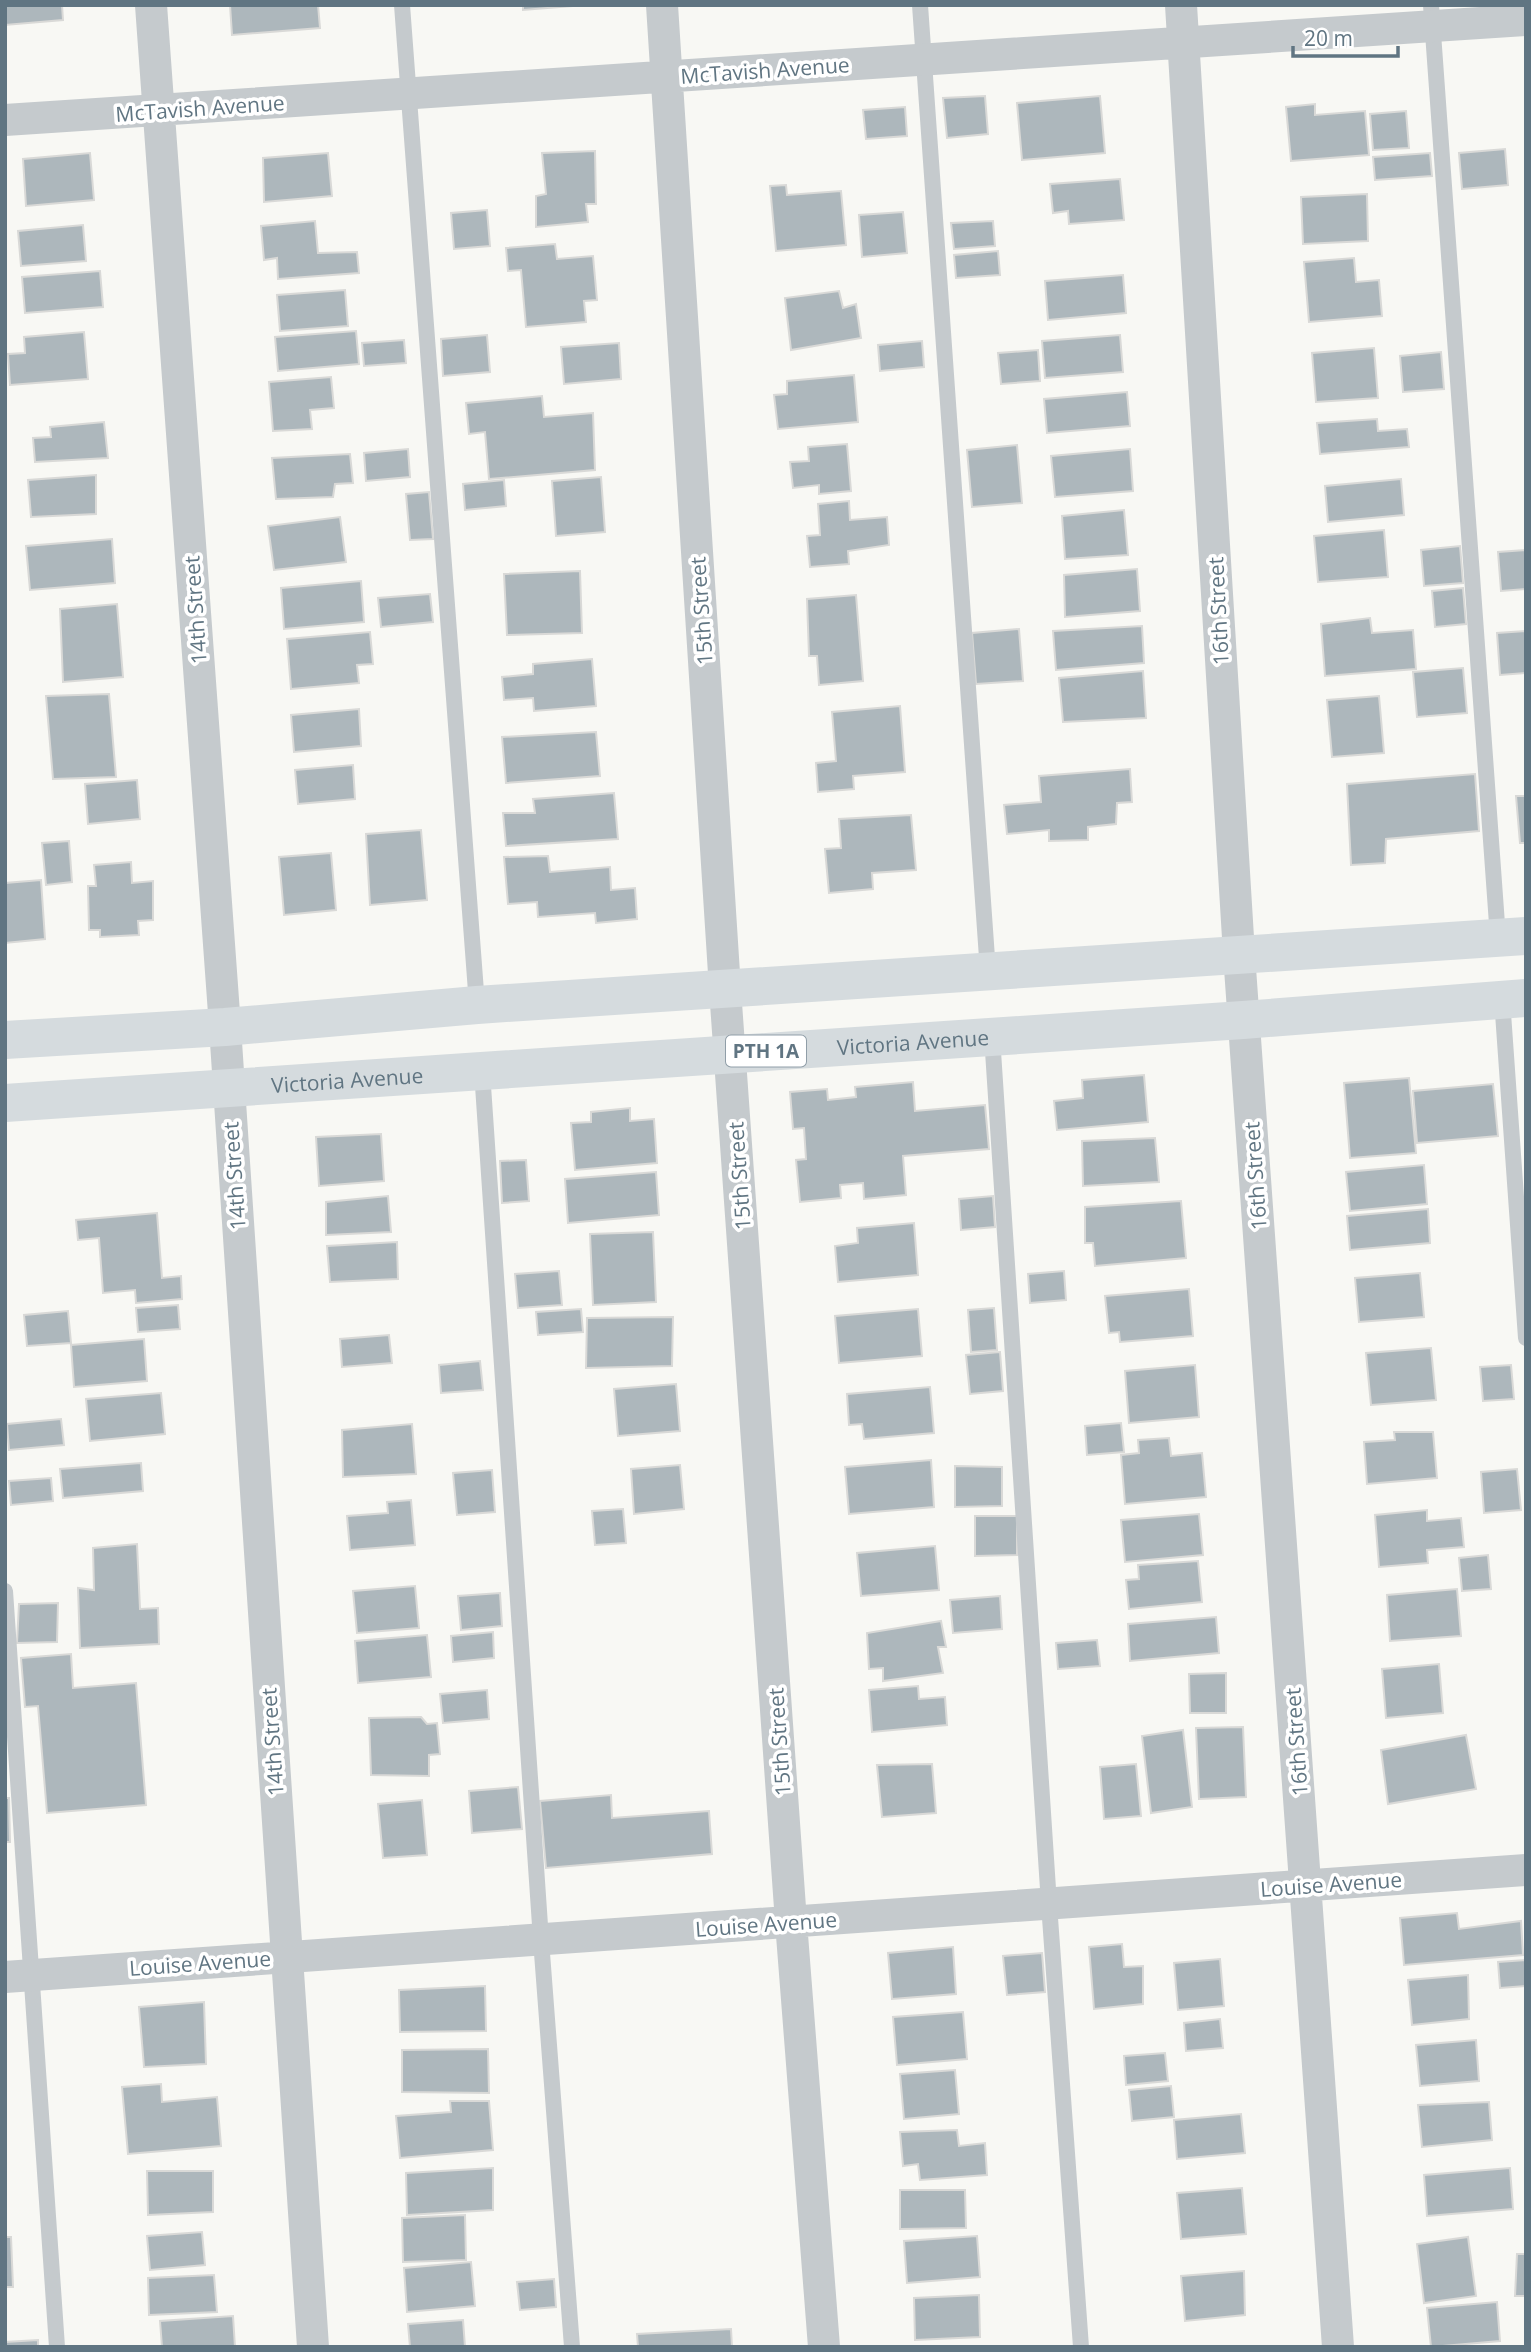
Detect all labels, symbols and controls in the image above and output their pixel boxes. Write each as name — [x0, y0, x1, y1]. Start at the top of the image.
scale bar — [1293, 14, 1398, 58]
text: 20 m — [1304, 24, 1353, 52]
street label: McTavish Avenue — [680, 50, 850, 90]
street label: McTavish Avenue — [115, 88, 285, 128]
street label: 14th Street — [177, 555, 213, 665]
street label: 15th Street — [683, 556, 719, 666]
street label: 16th Street — [1201, 556, 1235, 666]
street label: Victoria Avenue — [836, 1023, 990, 1061]
road number: PTH 1A — [726, 1036, 806, 1066]
street label: Victoria Avenue — [270, 1061, 424, 1099]
street label: 14th Street — [216, 1121, 252, 1231]
street label: 15th Street — [721, 1121, 757, 1231]
street label: 16th Street — [1237, 1121, 1273, 1231]
street label: 14th Street — [254, 1687, 290, 1797]
street label: 15th Street — [761, 1687, 797, 1797]
street label: 16th Street — [1278, 1687, 1314, 1797]
street label: Louise Avenue — [1259, 1865, 1403, 1903]
street label: Louise Avenue — [694, 1905, 838, 1943]
street label: Louise Avenue — [128, 1944, 272, 1982]

